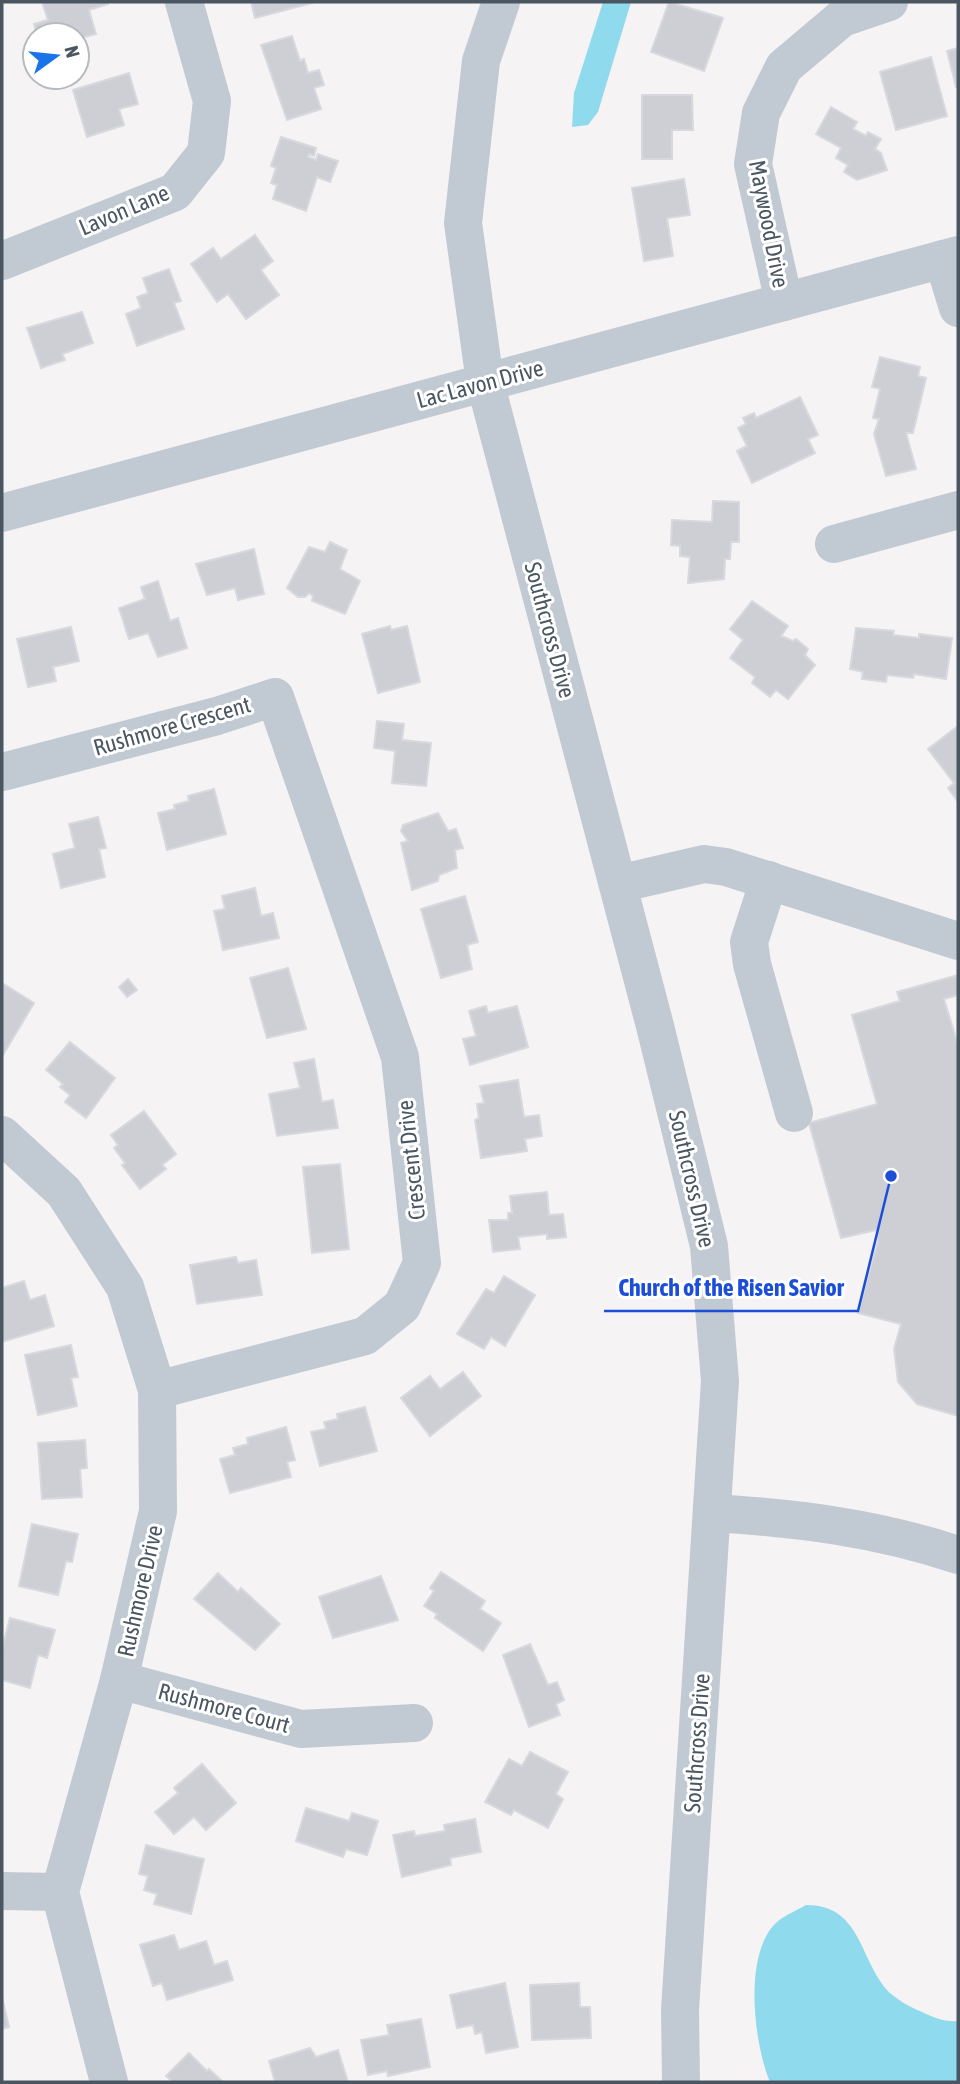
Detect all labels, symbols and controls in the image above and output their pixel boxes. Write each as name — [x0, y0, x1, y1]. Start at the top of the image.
north arrow — [21, 21, 91, 91]
text: N — [60, 43, 84, 60]
street label: Maywood Drive — [744, 158, 794, 290]
street label: Lavon Lane — [75, 179, 173, 241]
street label: Lac Lavon Drive — [414, 355, 546, 413]
street label: Southcross Drive — [519, 559, 581, 701]
street label: Rushmore Crescent — [91, 691, 253, 761]
street label: Crescent Drive — [392, 1099, 430, 1221]
street label: Southcross Drive — [664, 1108, 720, 1250]
callout: Church of the Risen Savior — [604, 1266, 858, 1311]
text: Church of the Risen Savior — [618, 1274, 845, 1301]
street label: Rushmore Drive — [112, 1523, 168, 1659]
street label: Southcross Drive — [679, 1673, 715, 1813]
street label: Rushmore Court — [155, 1678, 293, 1738]

